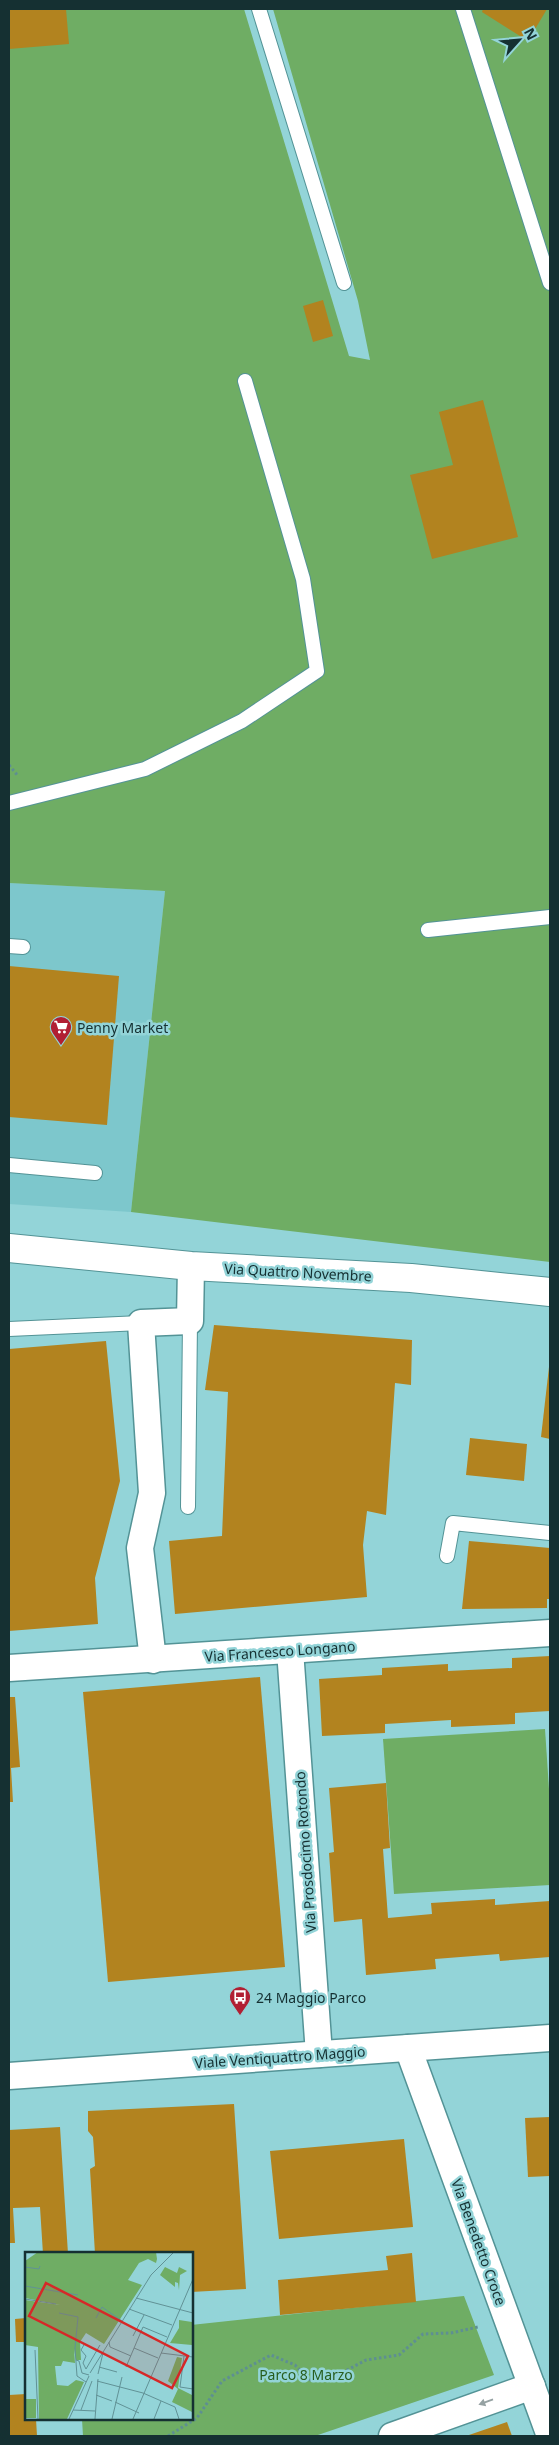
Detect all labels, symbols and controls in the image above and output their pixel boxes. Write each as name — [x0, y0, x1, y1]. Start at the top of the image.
north arrow — [494, 15, 544, 65]
text: N — [520, 24, 542, 43]
supermarket icon: Penny Market — [49, 1015, 73, 1046]
place label: Penny Market — [77, 1018, 168, 1037]
street label: Via Quattro Novembre — [224, 1259, 372, 1285]
street label: Via Francesco Longano — [204, 1636, 356, 1666]
street label: Via Prosdocimo Rotondo — [290, 1771, 320, 1933]
bus stop icon: 24 Maggio Parco — [228, 1985, 252, 2016]
place label: 24 Maggio Parco — [256, 1988, 366, 2007]
street label: Viale Ventiquattro Maggio — [194, 2042, 366, 2072]
street label: Via Benedetto Croce — [447, 2176, 511, 2308]
inset map — [25, 2252, 192, 2420]
park label: Parco 8 Marzo — [259, 2365, 353, 2384]
one-way arrow — [478, 2399, 493, 2406]

